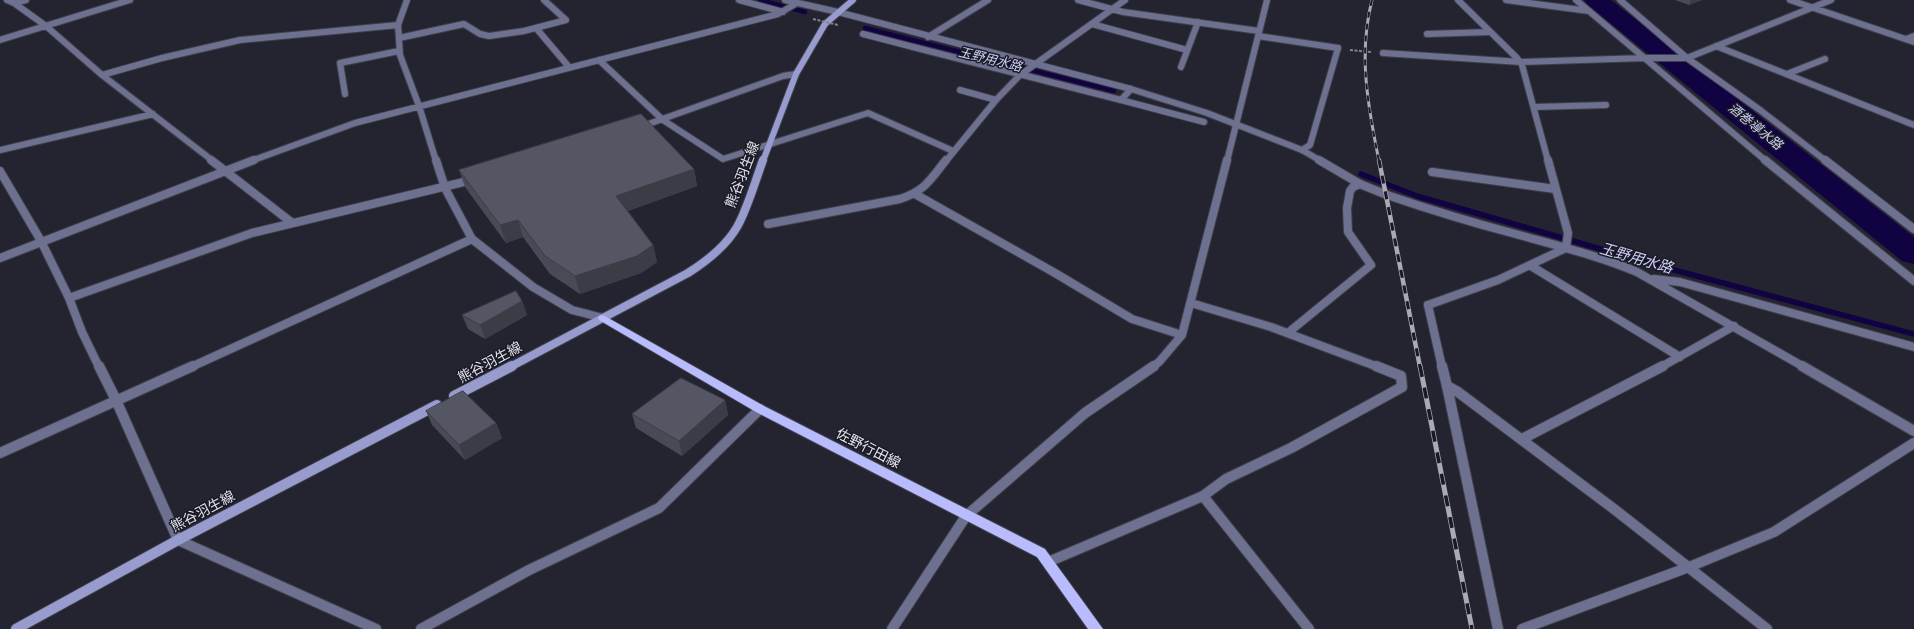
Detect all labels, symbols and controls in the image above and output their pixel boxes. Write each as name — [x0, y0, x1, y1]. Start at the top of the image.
water label: 玉野用水路 — [957, 45, 1023, 75]
water label: 酒巻導水路 — [1725, 100, 1785, 154]
street label: 熊谷羽生線 — [723, 139, 763, 211]
water label: 玉野用水路 — [1597, 240, 1675, 278]
street label: 熊谷羽生線 — [455, 339, 525, 387]
street label: 佐野行田線 — [833, 426, 903, 472]
street label: 熊谷羽生線 — [168, 488, 238, 536]

